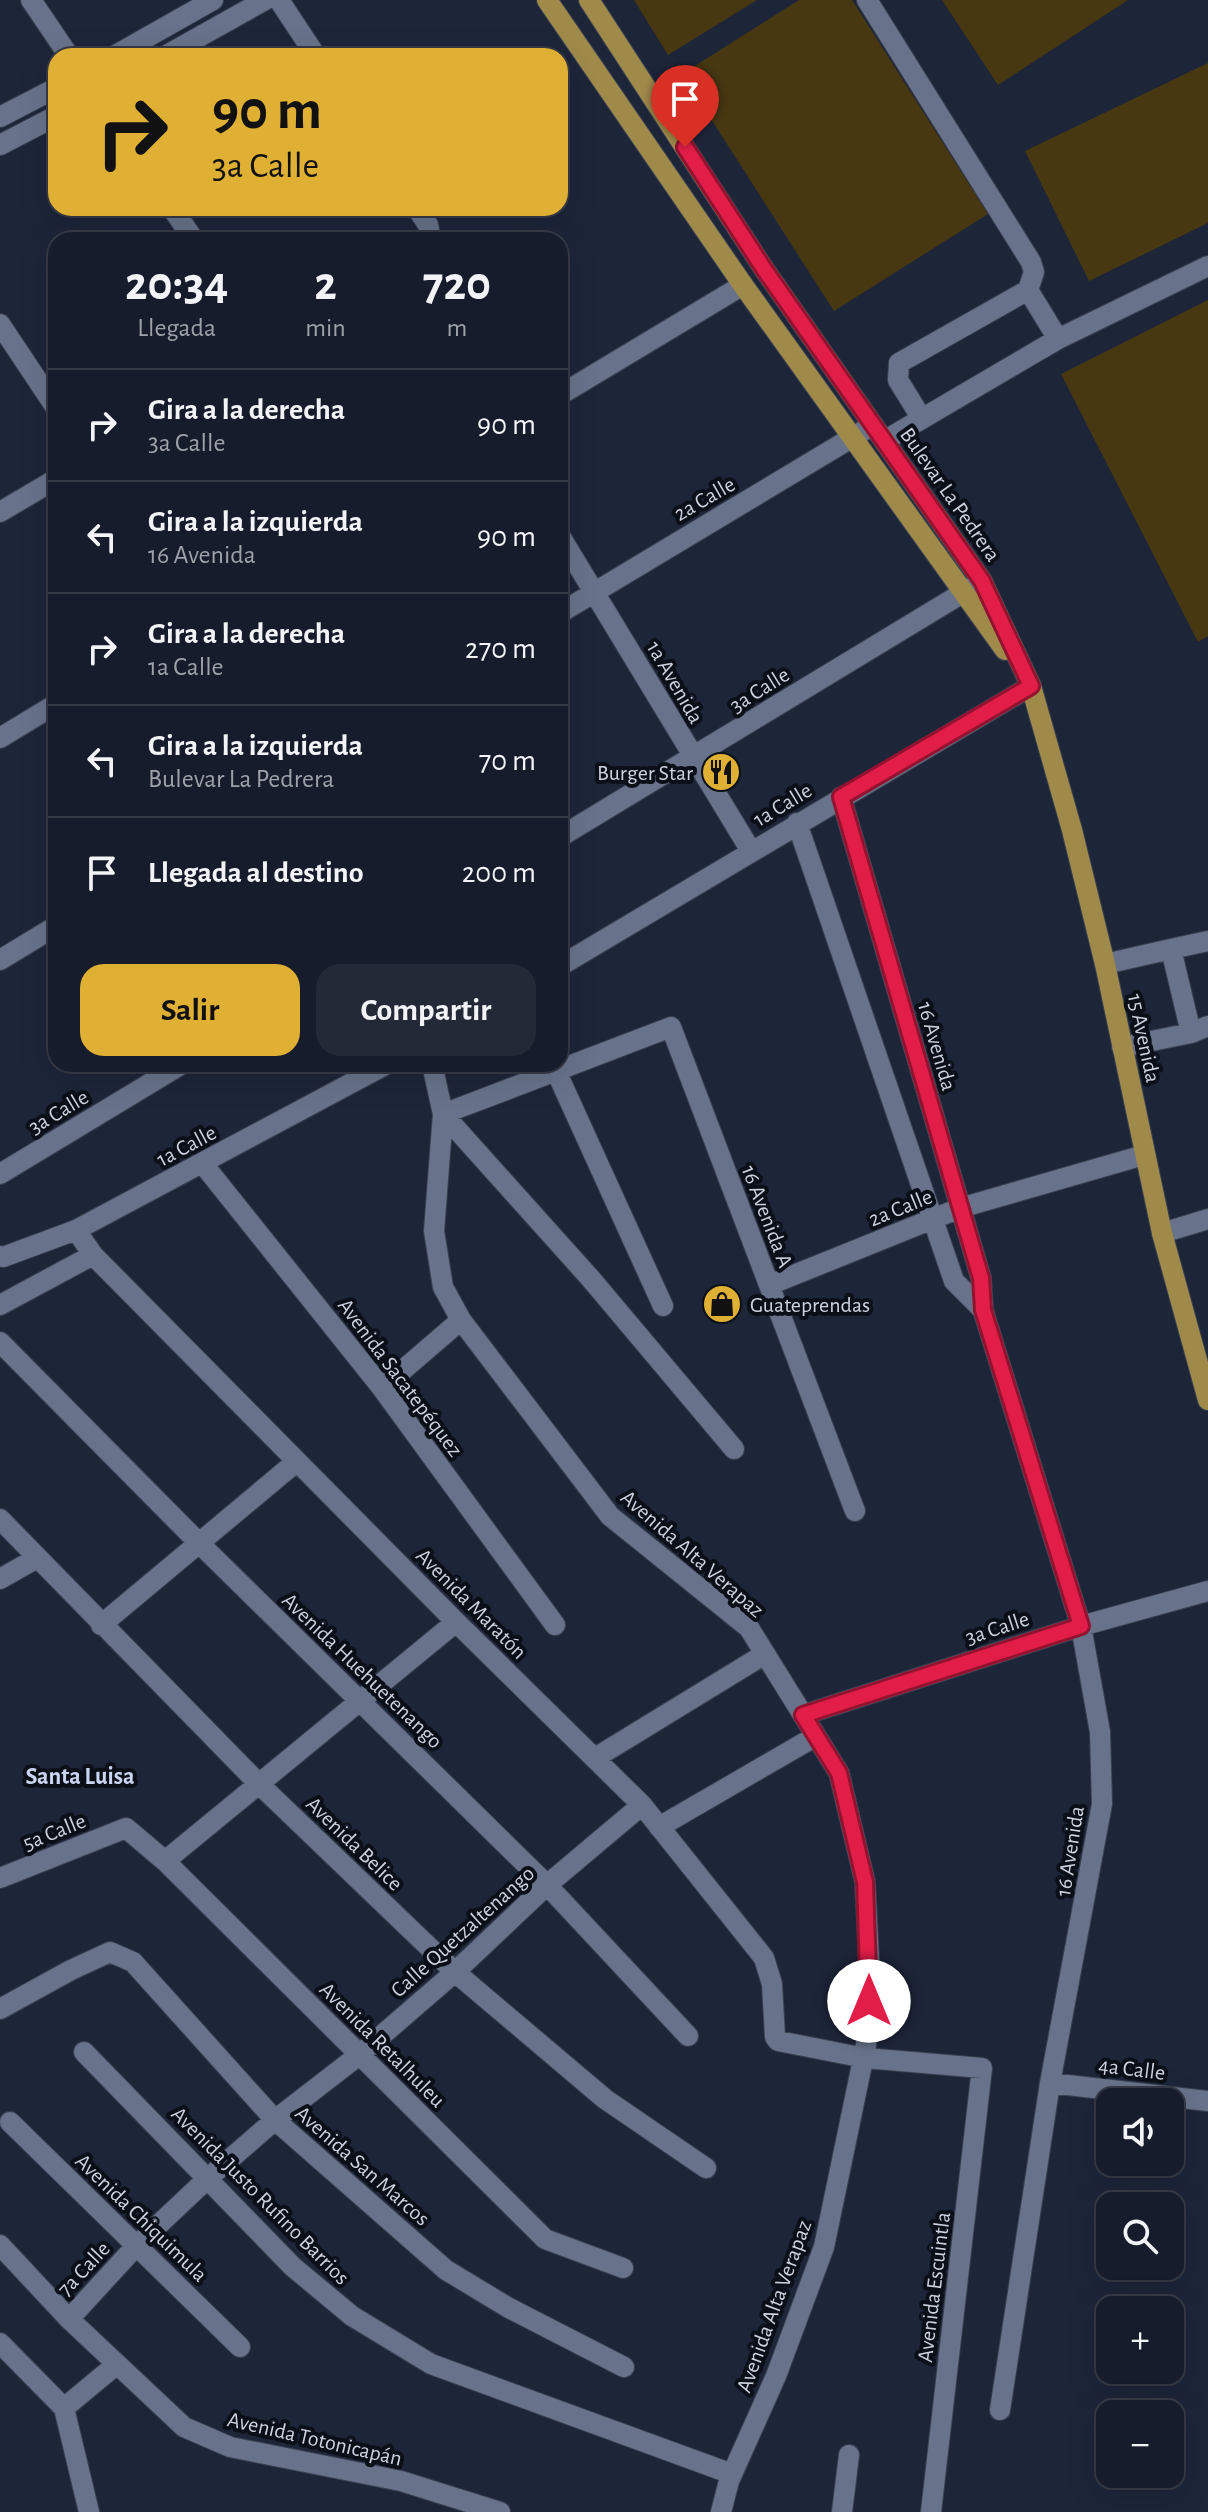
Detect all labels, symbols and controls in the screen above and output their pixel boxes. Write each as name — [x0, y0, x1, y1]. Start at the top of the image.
pin — [651, 65, 719, 147]
icon: arrive — [663, 77, 707, 121]
icon: right — [80, 80, 184, 184]
text: 90 m — [212, 83, 322, 139]
text: 3a Calle — [212, 148, 319, 184]
text: 20:34 — [125, 261, 228, 309]
text: 2 — [314, 261, 337, 309]
text: 720 — [423, 261, 491, 309]
text: Llegada — [137, 315, 216, 341]
text: min — [305, 315, 346, 341]
text: m — [446, 315, 467, 341]
text: Gira a la derecha — [148, 395, 345, 425]
icon: right — [80, 403, 124, 447]
text: 90 m — [477, 410, 536, 440]
street label: Bulevar La Pedrera — [896, 424, 1004, 565]
text: 3a Calle — [148, 430, 225, 456]
street label: 2a Calle — [670, 473, 739, 525]
text: Gira a la izquierda — [148, 507, 363, 537]
icon: left — [80, 515, 124, 559]
text: 90 m — [477, 522, 536, 552]
text: 16 Avenida — [148, 542, 256, 568]
text: Gira a la derecha — [148, 619, 345, 649]
icon: right — [80, 627, 124, 671]
text: 270 m — [465, 634, 536, 664]
street label: 1a Avenida — [643, 638, 707, 727]
text: 1a Calle — [148, 654, 224, 680]
street label: 3a Calle — [726, 663, 793, 717]
text: Gira a la izquierda — [148, 731, 363, 761]
icon: left — [80, 739, 124, 783]
text: 70 m — [479, 746, 536, 776]
restaurant icon: Burger Star — [700, 751, 742, 793]
place label: Burger Star — [597, 762, 693, 784]
text: Bulevar La Pedrera — [148, 766, 334, 792]
street label: 1a Calle — [749, 779, 816, 831]
icon: arrive — [80, 851, 124, 895]
text: Llegada al destino — [148, 858, 364, 888]
text: 200 m — [462, 858, 536, 888]
button: Salir — [80, 964, 300, 1056]
button: Compartir — [316, 964, 536, 1056]
street label: 15 Avenida — [1124, 992, 1164, 1085]
street label: 16 Avenida — [914, 999, 960, 1093]
street label: 3a Calle — [25, 1086, 92, 1138]
street label: 1a Calle — [153, 1121, 220, 1171]
street label: 16 Avenida A — [738, 1162, 797, 1271]
street label: 2a Calle — [865, 1185, 935, 1231]
shop icon: Guateprendas — [701, 1283, 743, 1325]
street label: Avenida Sacatepéquez — [334, 1294, 467, 1461]
place label: Guateprendas — [750, 1294, 870, 1316]
street label: Avenida Alta Verapaz — [617, 1486, 768, 1622]
street label: Avenida Maratón — [412, 1544, 531, 1663]
street label: Avenida Huehuetenango — [278, 1589, 447, 1753]
street label: 3a Calle — [963, 1607, 1032, 1649]
district label: Santa Luisa — [26, 1765, 134, 1789]
street label: Avenida Belice — [302, 1793, 407, 1895]
street label: 16 Avenida — [1052, 1804, 1088, 1898]
street label: 5a Calle — [20, 1809, 89, 1854]
street label: Calle Quetzaltenango — [387, 1862, 539, 2002]
position arrow — [827, 1959, 911, 2043]
street label: Avenida Retalhuleu — [315, 1978, 449, 2112]
street label: 4a Calle — [1097, 2054, 1166, 2084]
map controls — [1096, 2088, 1184, 2488]
button: sound — [1096, 2088, 1184, 2176]
street label: Avenida San Marcos — [291, 2102, 434, 2230]
street label: Avenida Justo Rufino Barrios — [167, 2103, 353, 2289]
street label: Avenida Chiquimula — [71, 2149, 211, 2286]
button: search — [1096, 2192, 1184, 2280]
street label: Avenida Escuintla — [914, 2211, 954, 2363]
street label: Avenida Alta Verapaz — [733, 2217, 815, 2395]
street label: 7a Calle — [53, 2237, 114, 2300]
button: + — [1096, 2296, 1184, 2384]
button: − — [1096, 2400, 1184, 2488]
street label: Avenida Totonicapán — [225, 2408, 404, 2470]

